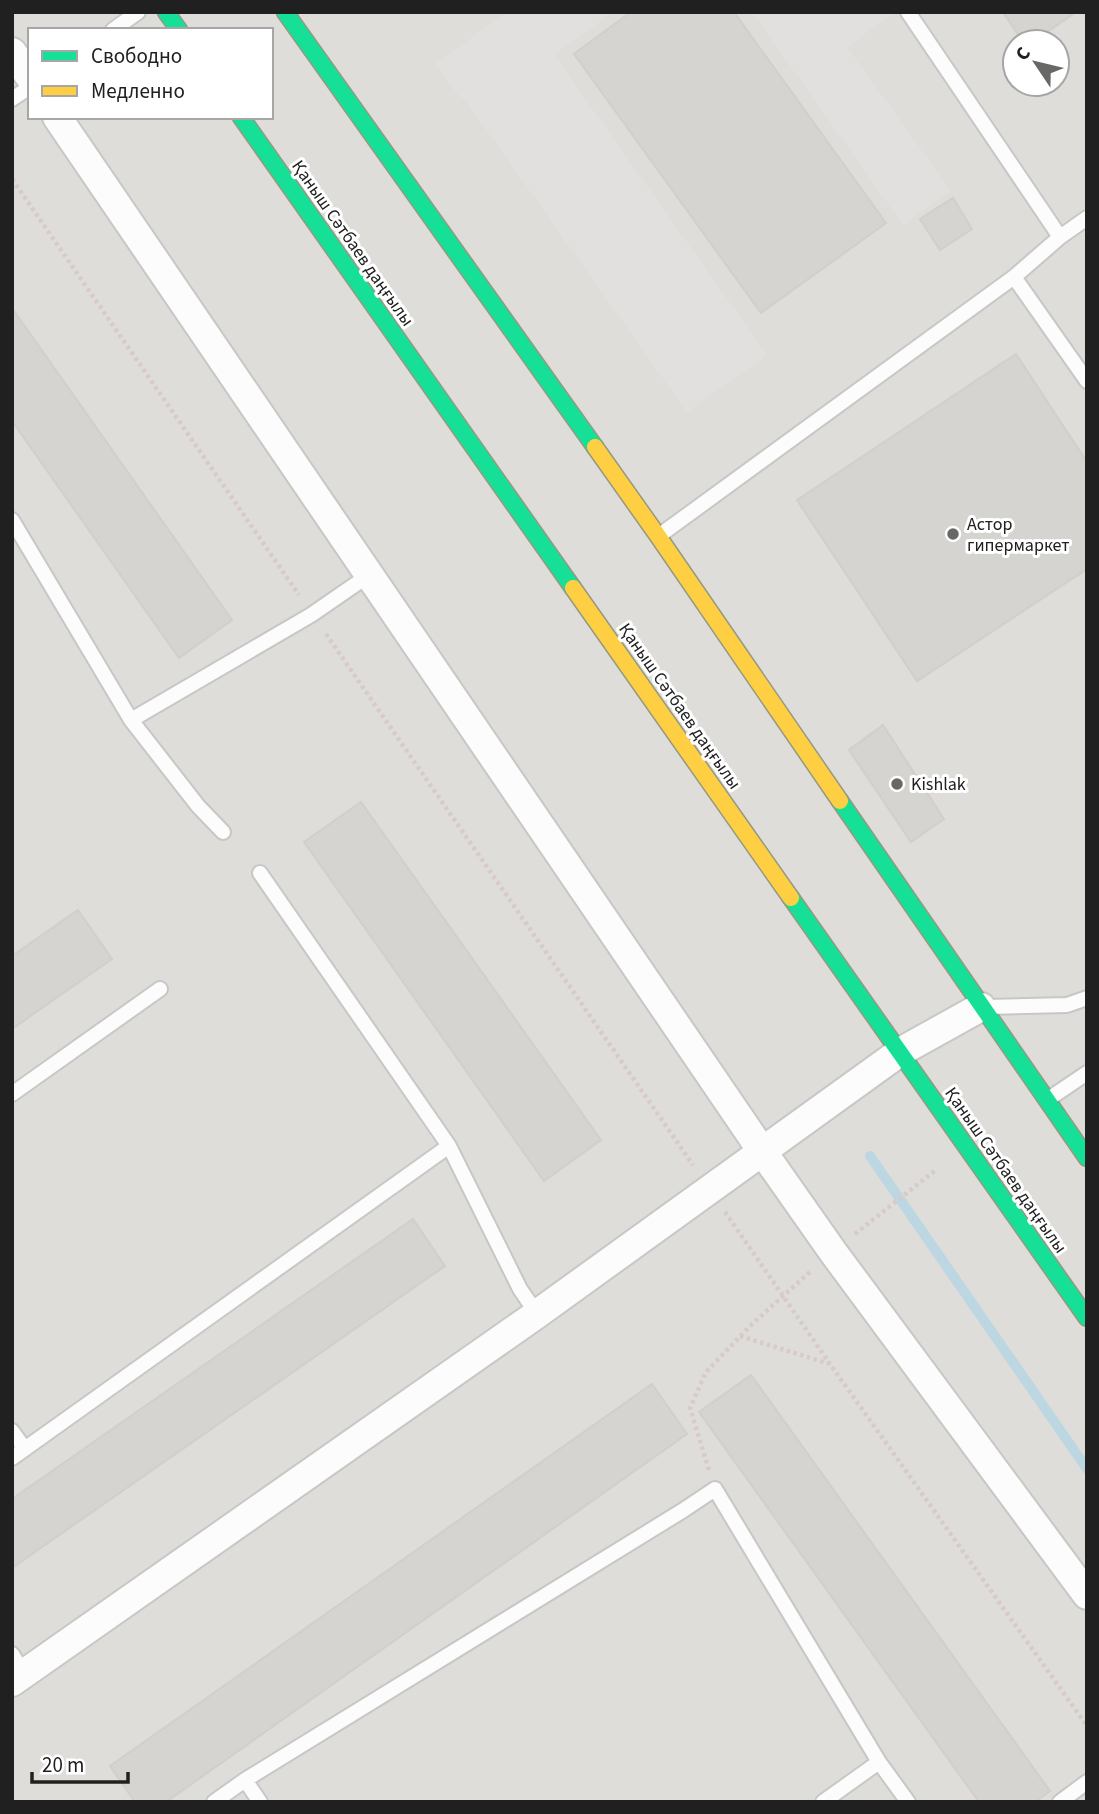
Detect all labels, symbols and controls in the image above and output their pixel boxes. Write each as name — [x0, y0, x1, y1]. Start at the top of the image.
legend — [28, 28, 273, 119]
north arrow — [1001, 28, 1071, 98]
text: Свободно — [91, 41, 182, 71]
text: С — [1009, 42, 1038, 66]
text: Медленно — [91, 76, 185, 106]
street label: Қаныш Сәтбаев даңғылы — [286, 155, 420, 332]
place label: Астор гипермаркет — [967, 512, 1070, 558]
marker: Астор гипермаркет — [945, 526, 961, 542]
street label: Қаныш Сәтбаев даңғылы — [613, 618, 747, 795]
place label: Kishlak — [911, 772, 966, 797]
marker: Kishlak — [889, 776, 905, 792]
street label: Қаныш Сәтбаев даңғылы — [939, 1082, 1073, 1259]
scale bar — [32, 1741, 128, 1785]
text: 20 m — [42, 1750, 84, 1780]

